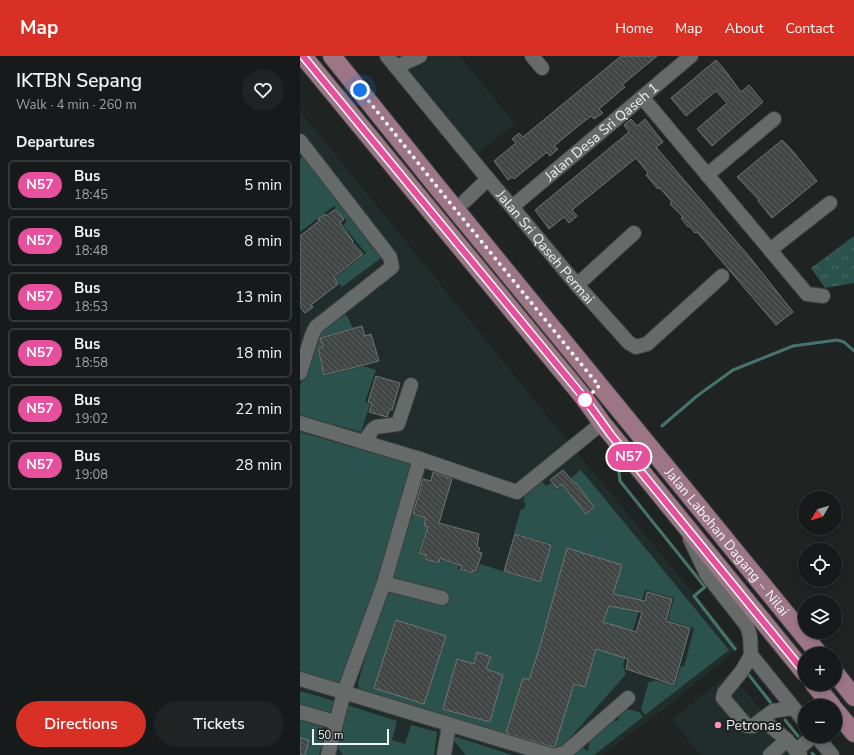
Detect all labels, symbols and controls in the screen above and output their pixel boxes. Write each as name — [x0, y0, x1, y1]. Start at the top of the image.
text: Map — [20, 15, 58, 41]
text: Home — [615, 19, 653, 38]
text: Map — [675, 19, 703, 38]
text: About — [725, 19, 764, 38]
text: Contact — [786, 19, 834, 38]
text: IKTBN Sepang — [16, 68, 142, 94]
button: heart — [242, 69, 284, 111]
street label: Jalan Desa Sri Qaseh 1 — [540, 78, 663, 186]
your location — [350, 80, 370, 100]
text: Walk · 4 min · 260 m — [16, 96, 137, 114]
text: Departures — [16, 132, 95, 152]
text: Bus — [74, 166, 100, 186]
text: N57 — [26, 175, 54, 194]
text: 5 min — [244, 175, 282, 195]
street label: Jalan Sri Qaseh Permai — [491, 185, 598, 308]
text: 18:45 — [74, 186, 108, 204]
text: Bus — [74, 222, 100, 242]
text: N57 — [26, 231, 54, 250]
text: 8 min — [244, 231, 282, 251]
text: 18:48 — [74, 242, 108, 260]
text: Bus — [74, 278, 100, 298]
text: N57 — [26, 287, 54, 306]
text: 13 min — [235, 287, 282, 307]
text: 18:53 — [74, 298, 108, 316]
text: Bus — [74, 334, 100, 354]
text: N57 — [26, 343, 54, 362]
text: 18 min — [235, 343, 282, 363]
text: 18:58 — [74, 354, 108, 372]
text: Bus — [74, 390, 100, 410]
unlabelled marker — [576, 391, 594, 409]
text: N57 — [26, 399, 54, 418]
text: 22 min — [235, 399, 282, 419]
text: 19:02 — [74, 410, 108, 428]
line badge: N57 — [606, 444, 652, 470]
text: Bus — [74, 446, 100, 466]
text: N57 — [615, 447, 643, 466]
text: N57 — [26, 455, 54, 474]
text: 28 min — [235, 455, 282, 475]
street label: Jalan Labohan Dagang ‒ Nilai — [660, 463, 793, 620]
text: 19:08 — [74, 466, 108, 484]
north arrow — [798, 491, 842, 535]
map controls — [798, 491, 842, 743]
button: locate — [798, 543, 842, 587]
button: layers — [798, 595, 842, 639]
button: + — [798, 647, 842, 691]
button: − — [798, 699, 842, 743]
button: Directions — [16, 701, 146, 747]
button: Tickets — [154, 701, 284, 747]
place label: Petronas — [726, 716, 782, 735]
marker: Petronas — [713, 720, 723, 730]
scale bar — [312, 727, 389, 746]
text: 50 m — [318, 728, 343, 743]

